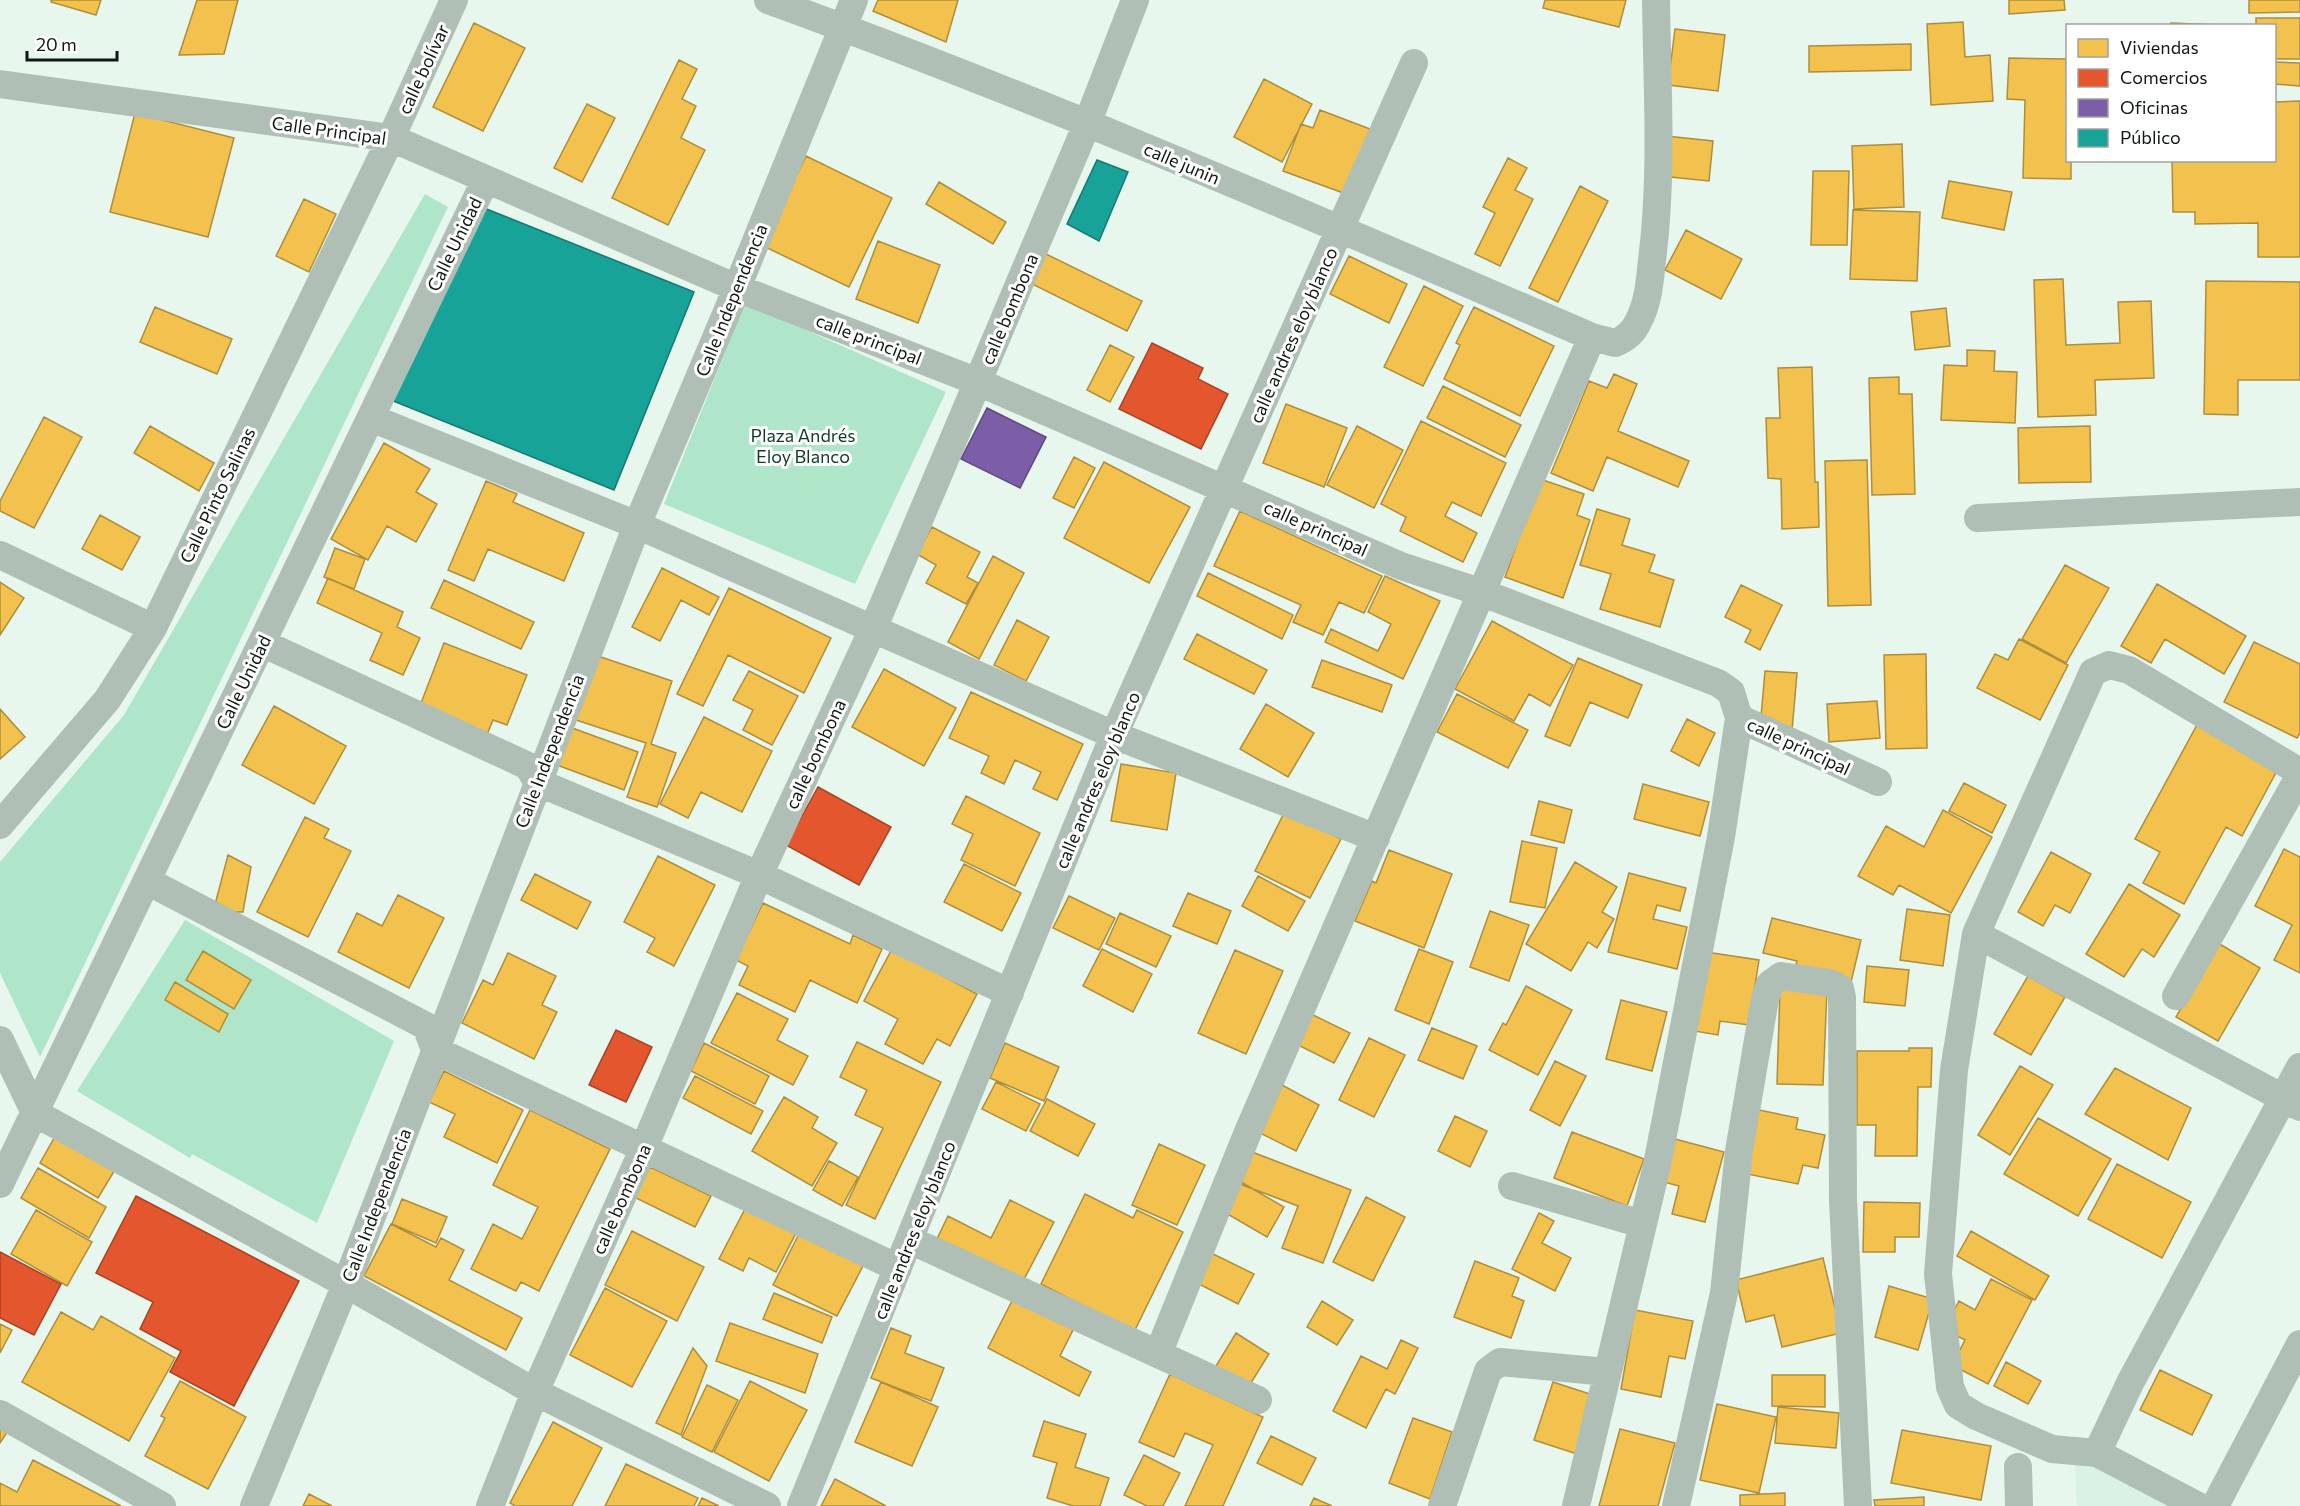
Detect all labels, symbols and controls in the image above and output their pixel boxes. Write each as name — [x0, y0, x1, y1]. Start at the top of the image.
street label: calle bolívar — [393, 21, 453, 117]
scale bar — [27, 24, 117, 62]
legend — [2066, 24, 2276, 162]
text: 20 m — [36, 33, 77, 55]
text: Viviendas — [2120, 36, 2199, 58]
text: Comercios — [2120, 66, 2207, 88]
text: Oficinas — [2120, 96, 2188, 118]
street label: Calle Principal — [270, 111, 388, 149]
text: Público — [2120, 126, 2181, 148]
street label: calle junin — [1141, 137, 1223, 189]
street label: Calle Unidad — [422, 193, 486, 295]
street label: Calle Independencia — [690, 220, 772, 380]
street label: calle andres eloy blanco — [1244, 244, 1342, 426]
street label: calle bombona — [976, 250, 1042, 368]
street label: calle principal — [813, 309, 925, 369]
street label: Calle Pinto Salinas — [175, 423, 259, 567]
park label: Plaza Andrés Eloy Blanco — [751, 424, 855, 467]
street label: calle principal — [1261, 495, 1371, 561]
street label: Calle Unidad — [211, 631, 275, 733]
street label: Calle Independencia — [510, 671, 588, 831]
street label: calle andres eloy blanco — [1050, 688, 1144, 872]
street label: calle bombona — [780, 696, 850, 812]
street label: calle principal — [1744, 713, 1854, 779]
street label: Calle Independencia — [337, 1125, 415, 1285]
street label: calle andres eloy blanco — [868, 1138, 960, 1322]
street label: calle bombona — [587, 1140, 655, 1258]

